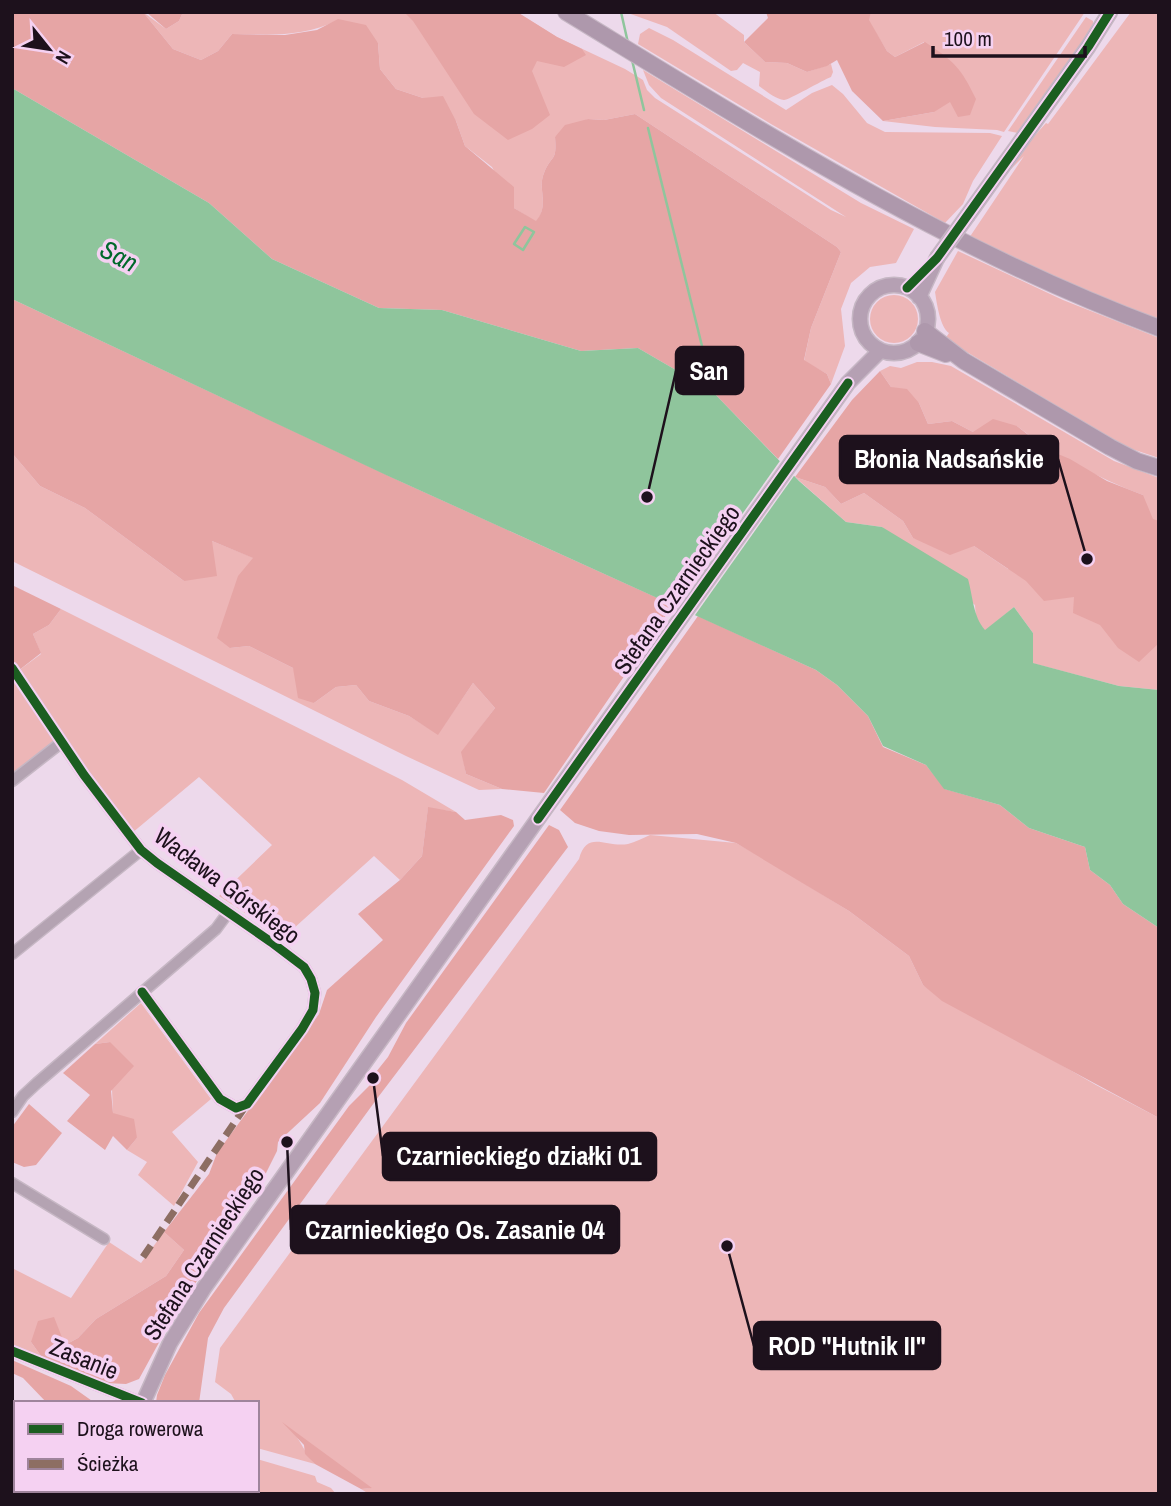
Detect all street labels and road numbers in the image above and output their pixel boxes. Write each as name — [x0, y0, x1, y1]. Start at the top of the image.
street label: Stefana Czarnieckiego — [606, 498, 747, 681]
street label: Wacława Górskiego — [148, 820, 307, 951]
street label: Stefana Czarnieckiego — [135, 1161, 271, 1346]
street label: Zasanie — [45, 1330, 123, 1386]

